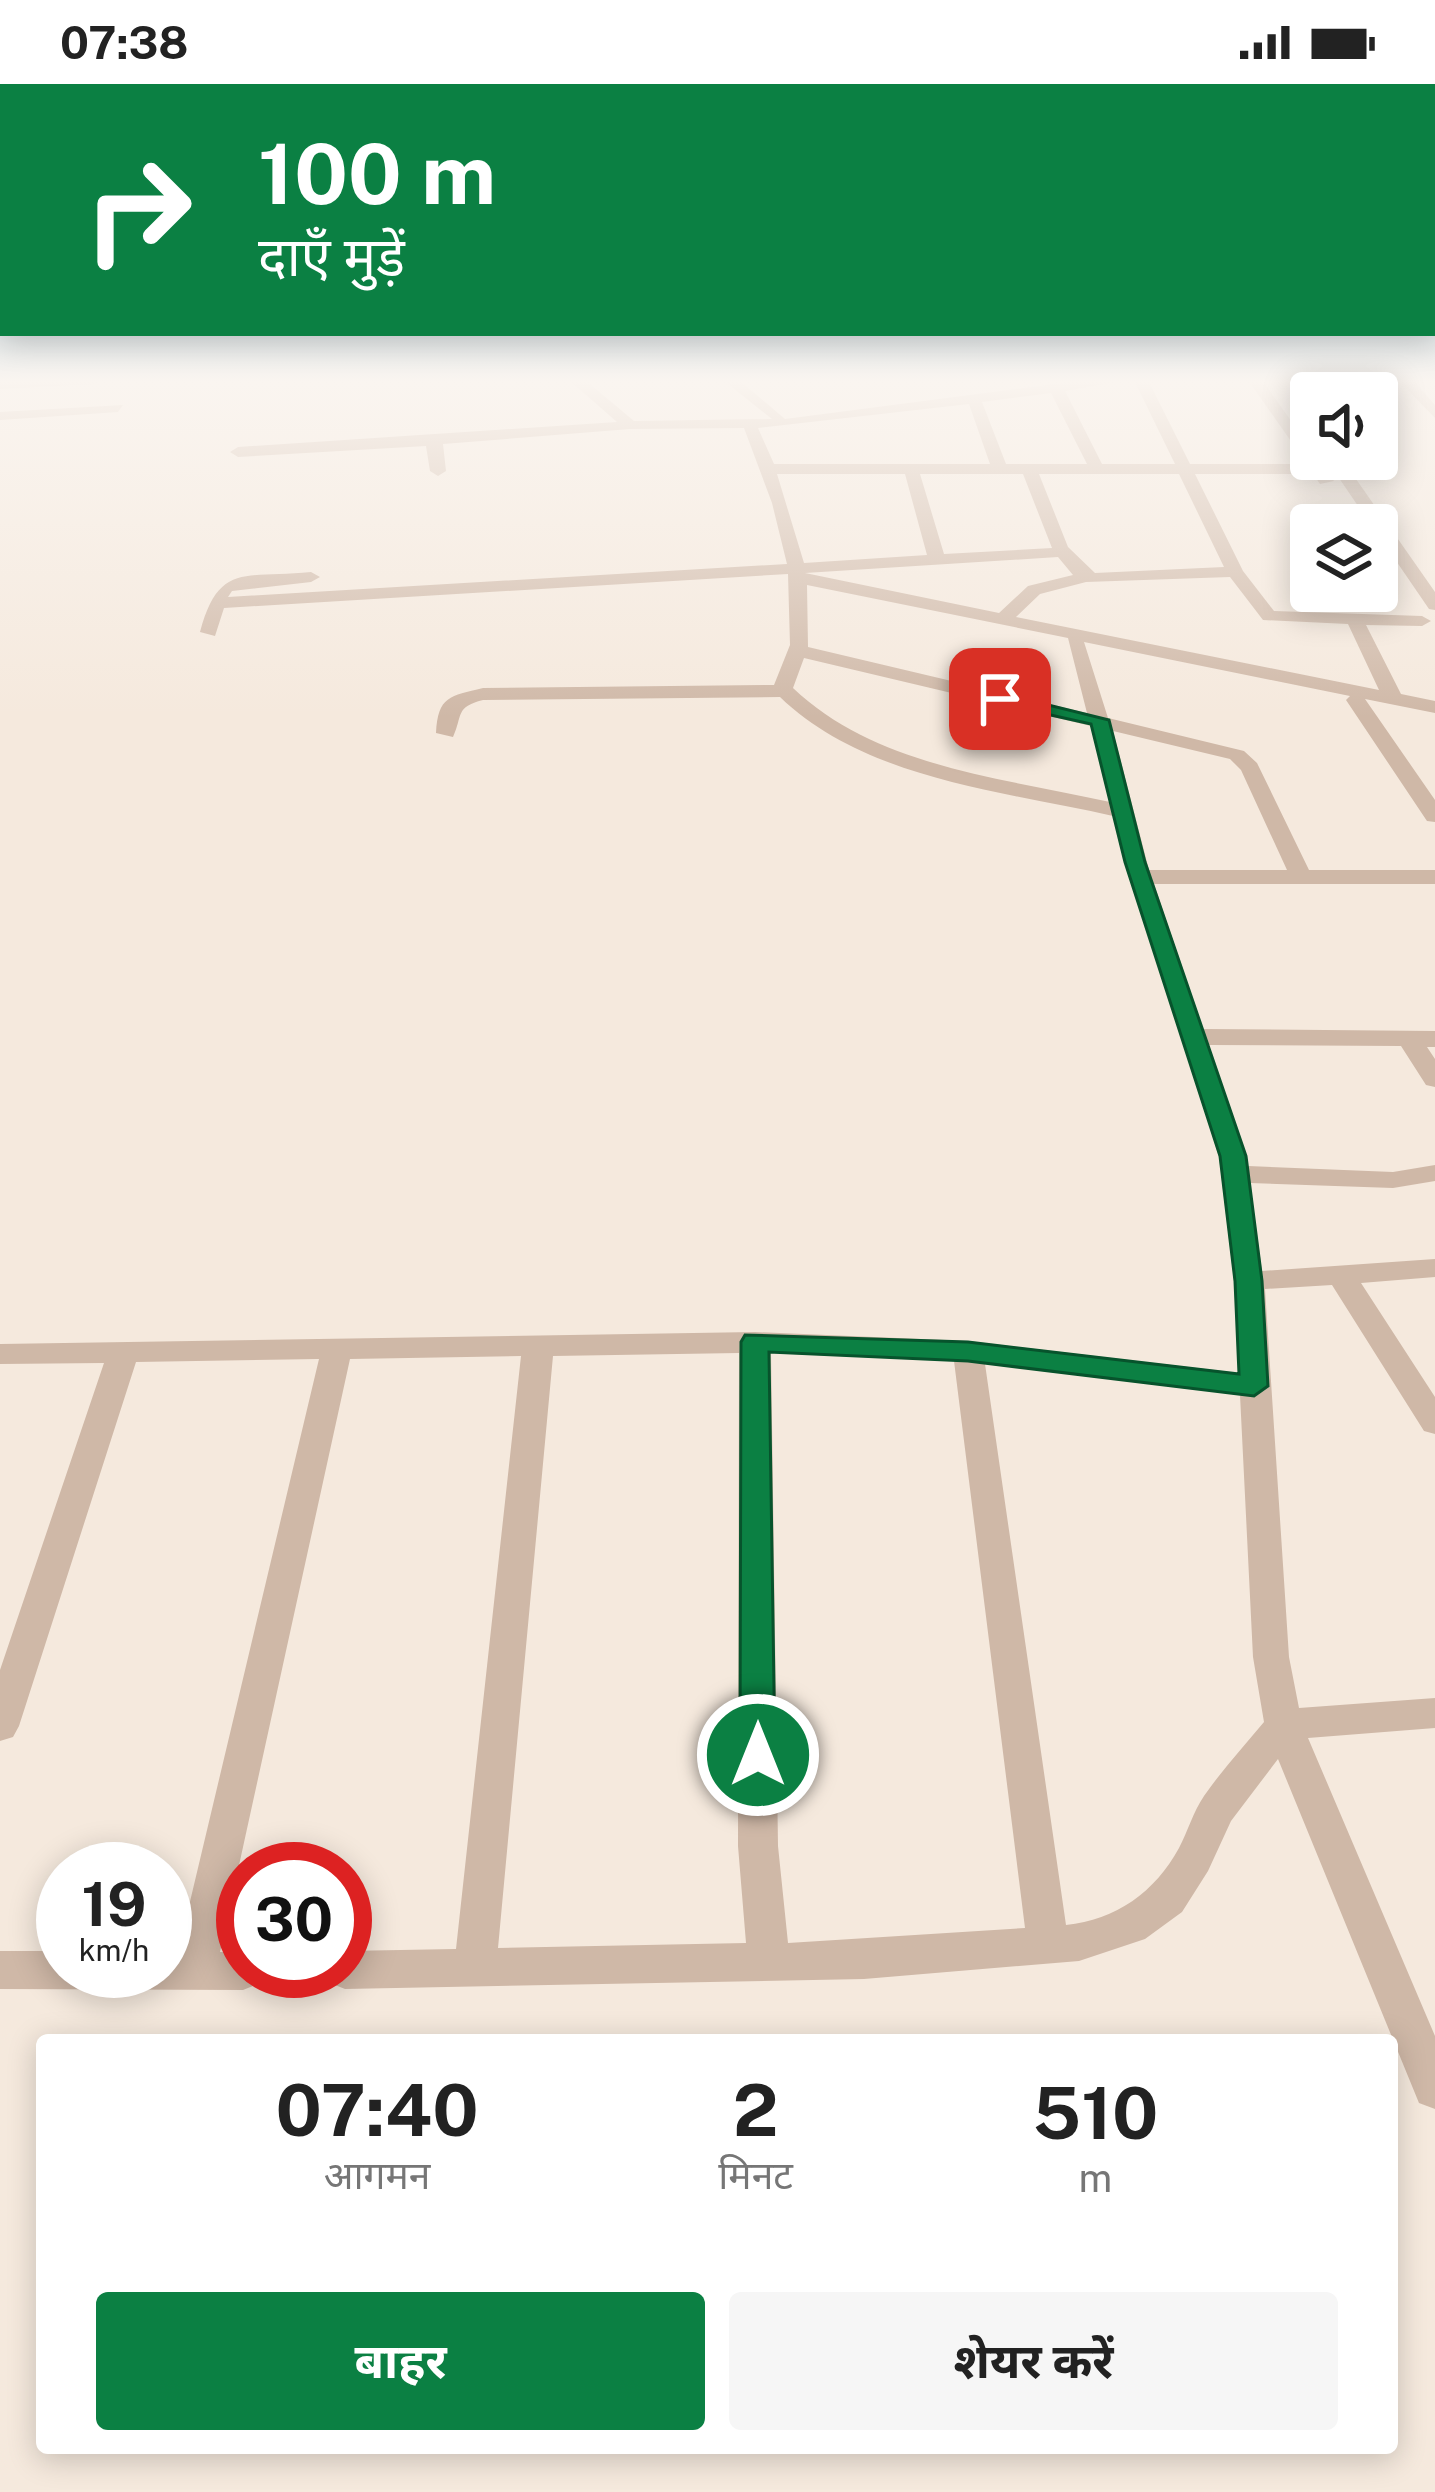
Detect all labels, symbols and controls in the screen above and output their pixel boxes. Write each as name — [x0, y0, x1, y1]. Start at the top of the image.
text: 07:38 — [60, 16, 189, 69]
text: 100 m — [258, 124, 496, 223]
icon: right — [60, 132, 216, 288]
text: दाएँ मुड़ें — [258, 225, 405, 288]
map controls — [1290, 372, 1398, 612]
button: sound — [1290, 372, 1398, 480]
button: layers — [1290, 504, 1398, 612]
pin — [949, 648, 1051, 750]
icon: arrive — [967, 666, 1033, 732]
position arrow — [695, 1692, 821, 1818]
speed limit sign: 30 — [216, 1842, 372, 1998]
text: 19 — [81, 1869, 147, 1940]
text: km/h — [79, 1932, 149, 1968]
text: 07:40 — [276, 2068, 479, 2152]
text: 2 — [733, 2068, 779, 2152]
text: 510 — [1033, 2071, 1158, 2155]
text: आगमन — [324, 2152, 431, 2198]
text: मिनट — [718, 2152, 793, 2198]
text: m — [1079, 2155, 1112, 2201]
button: बाहर — [96, 2292, 705, 2430]
button: शेयर करें — [729, 2292, 1338, 2430]

